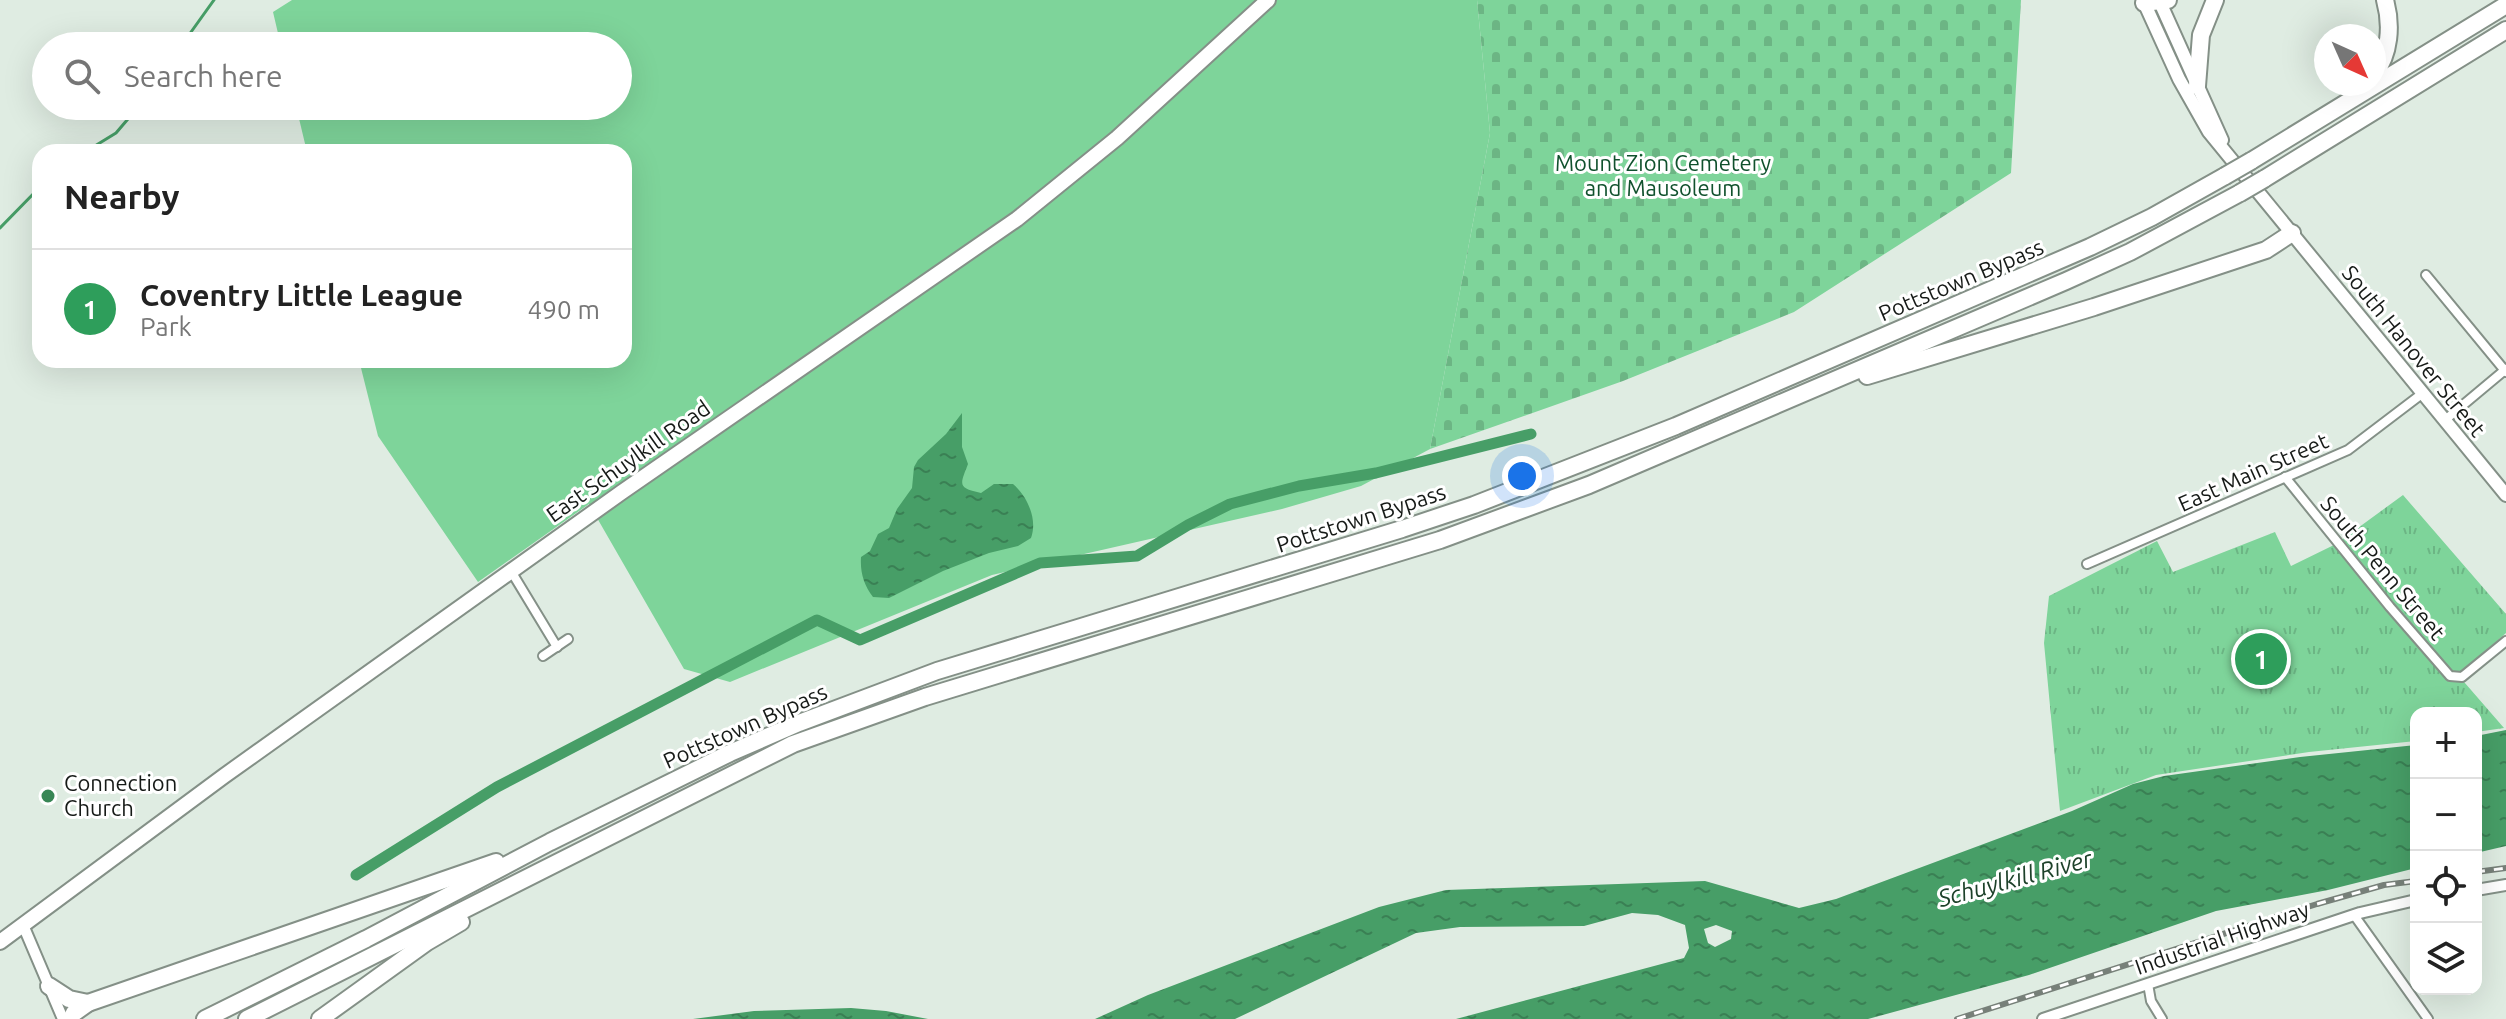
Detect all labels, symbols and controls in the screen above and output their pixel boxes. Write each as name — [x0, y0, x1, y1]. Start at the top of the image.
north arrow — [2314, 24, 2386, 96]
search box — [32, 32, 632, 120]
icon: search — [60, 54, 104, 98]
text: Search here — [124, 59, 283, 93]
park label: Mount Zion Cemetery and Mausoleum — [1555, 150, 1771, 200]
text: Nearby — [64, 177, 179, 215]
street label: Pottstown Bypass — [1875, 234, 2047, 326]
street label: South Hanover Street — [2338, 260, 2491, 442]
text: Coventry Little League — [140, 278, 463, 312]
text: 1 — [83, 295, 97, 324]
text: 490 m — [528, 295, 600, 324]
text: Park — [140, 312, 192, 341]
street label: East Schuylkill Road — [541, 395, 714, 526]
street label: East Main Street — [2174, 427, 2332, 516]
your location — [1502, 456, 1542, 496]
street label: Pottstown Bypass — [1273, 478, 1449, 557]
street label: South Penn Street — [2316, 491, 2451, 645]
pin: 1 — [2235, 629, 2287, 689]
street label: Pottstown Bypass — [659, 678, 831, 773]
map controls — [2410, 707, 2482, 995]
button: + — [2410, 707, 2482, 779]
place label: Connection Church — [64, 770, 177, 820]
button: − — [2410, 779, 2482, 851]
marker: Connection Church — [39, 787, 57, 805]
water label: Schuylkill River — [1934, 845, 2096, 912]
button: locate — [2410, 851, 2482, 923]
street label: Industrial Highway — [2132, 896, 2313, 979]
button: layers — [2410, 923, 2482, 995]

